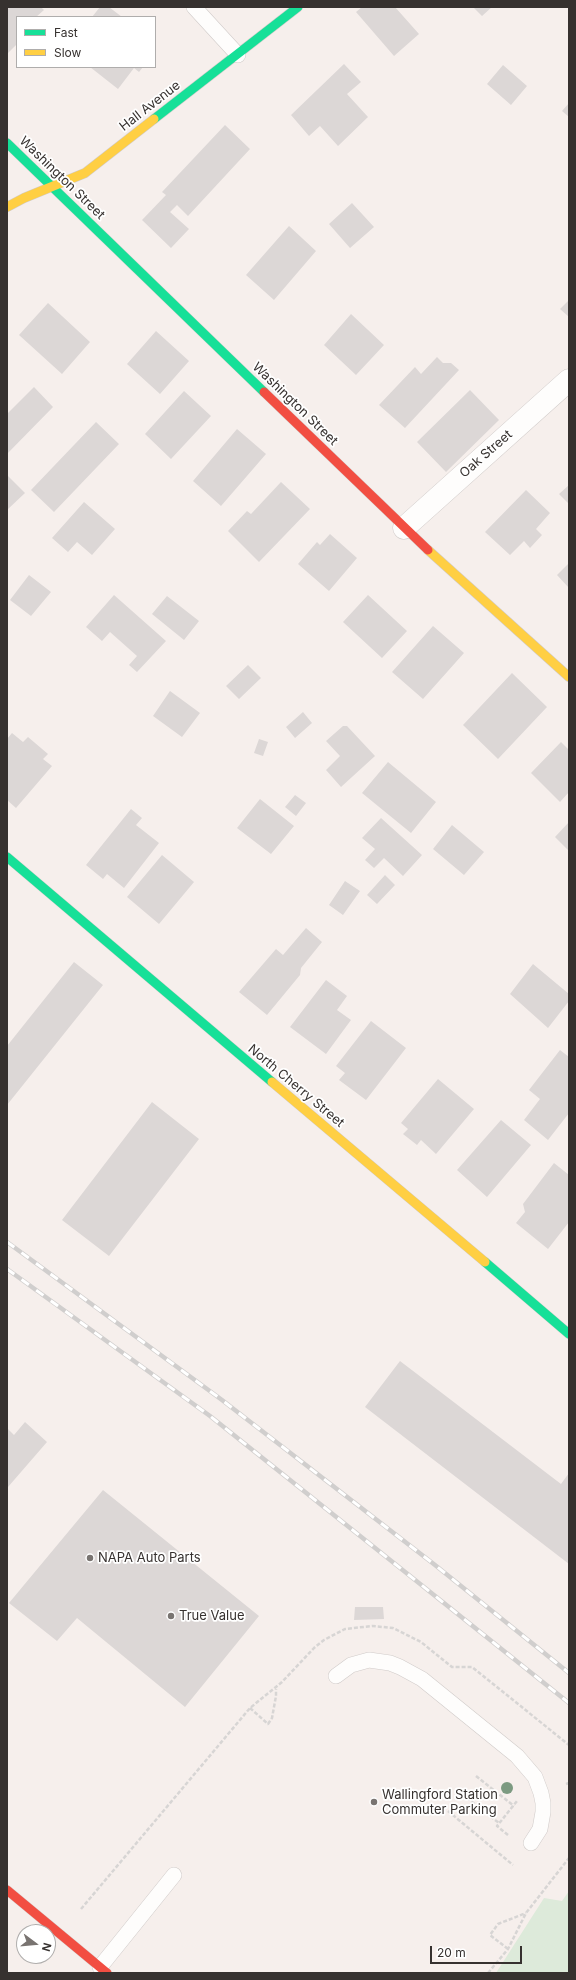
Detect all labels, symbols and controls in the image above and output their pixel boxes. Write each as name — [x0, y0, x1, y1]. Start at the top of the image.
legend — [16, 16, 156, 68]
text: Fast — [54, 25, 78, 40]
text: Slow — [54, 45, 81, 60]
street label: Hall Avenue — [117, 78, 183, 134]
street label: Washington Street — [16, 133, 108, 223]
street label: Washington Street — [249, 359, 341, 449]
street label: Oak Street — [456, 427, 516, 481]
street label: North Cherry Street — [245, 1041, 347, 1131]
place label: NAPA Auto Parts — [98, 1550, 201, 1566]
marker: NAPA Auto Parts — [85, 1553, 95, 1563]
place label: True Value — [179, 1608, 244, 1624]
marker: True Value — [166, 1611, 176, 1621]
place label: Wallingford Station Commuter Parking — [382, 1787, 498, 1818]
marker: Wallingford Station Commuter Parking — [369, 1797, 379, 1807]
north arrow — [16, 1924, 56, 1964]
scale bar — [432, 1938, 524, 1964]
text: N — [39, 1941, 54, 1953]
text: 20 m — [437, 1945, 466, 1960]

